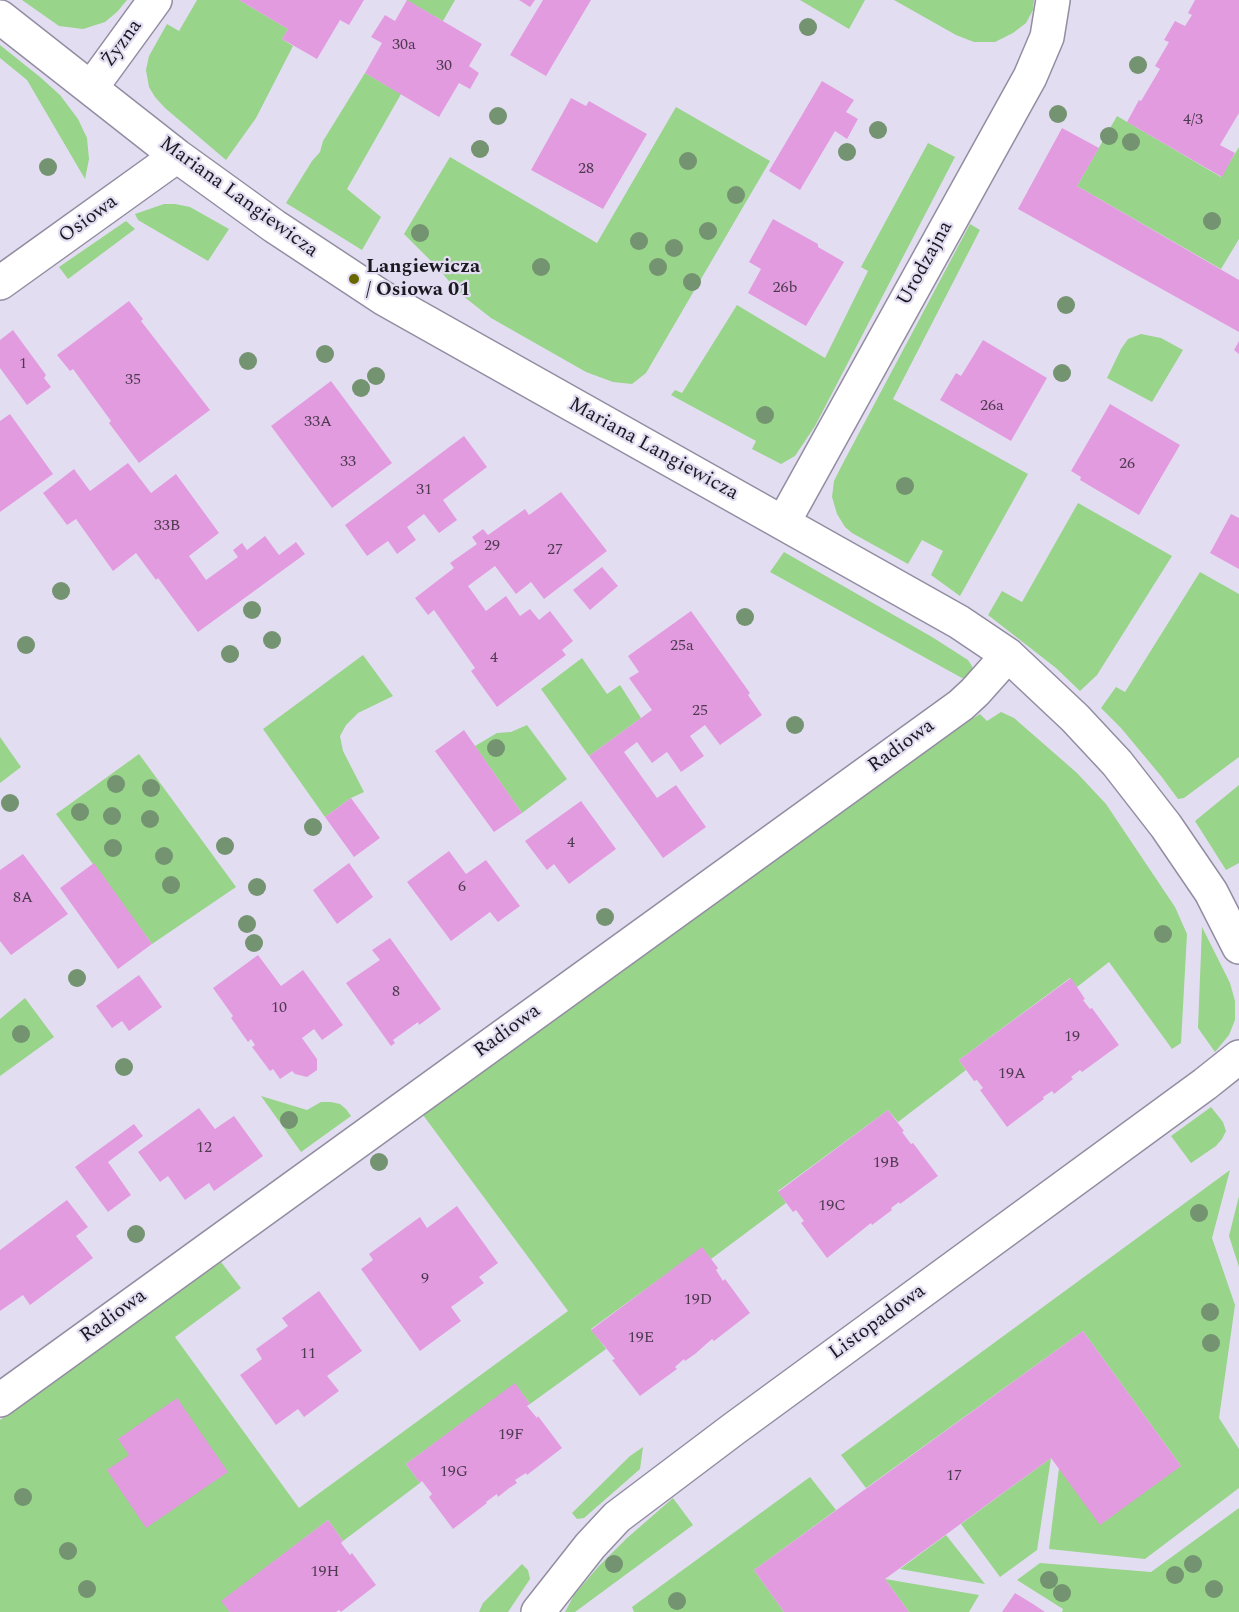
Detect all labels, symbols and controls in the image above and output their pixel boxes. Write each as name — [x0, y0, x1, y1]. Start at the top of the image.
street label: Żyzna — [98, 15, 148, 73]
house number: 30a — [392, 36, 416, 56]
house number: 30 — [436, 57, 452, 77]
house number: 4/3 — [1183, 111, 1203, 131]
street label: Mariana Langiewicza — [154, 132, 322, 264]
house number: 28 — [578, 160, 594, 180]
street label: Osiowa — [55, 191, 123, 249]
street label: Urodzajna — [893, 218, 959, 310]
place label: Langiewicza / Osiowa 01 — [366, 256, 480, 303]
marker: Langiewicza / Osiowa 01 — [347, 272, 361, 286]
house number: 26b — [773, 279, 797, 299]
house number: 1 — [19, 355, 27, 375]
house number: 35 — [125, 371, 141, 391]
street label: Mariana Langiewicza — [564, 393, 742, 507]
house number: 26a — [980, 397, 1004, 417]
house number: 33A — [304, 413, 332, 433]
house number: 33 — [340, 453, 356, 473]
house number: 26 — [1119, 455, 1135, 475]
house number: 31 — [416, 481, 432, 501]
house number: 33B — [154, 517, 180, 537]
house number: 29 — [484, 537, 500, 557]
house number: 27 — [547, 541, 563, 561]
house number: 25a — [670, 637, 694, 657]
house number: 4 — [490, 649, 498, 669]
house number: 25 — [692, 702, 708, 722]
street label: Radiowa — [864, 715, 940, 779]
house number: 4 — [567, 834, 575, 854]
house number: 6 — [458, 878, 466, 898]
house number: 8A — [13, 889, 33, 909]
house number: 8 — [392, 983, 400, 1003]
house number: 10 — [271, 999, 287, 1019]
street label: Radiowa — [470, 1000, 546, 1064]
house number: 19 — [1064, 1028, 1080, 1048]
house number: 19A — [998, 1065, 1026, 1085]
house number: 12 — [196, 1139, 212, 1159]
house number: 19B — [873, 1154, 899, 1174]
house number: 19C — [818, 1197, 846, 1217]
house number: 9 — [421, 1270, 429, 1290]
street label: Listopadowa — [825, 1280, 931, 1366]
street label: Radiowa — [76, 1285, 152, 1349]
house number: 19D — [684, 1291, 712, 1311]
house number: 19E — [628, 1329, 654, 1349]
house number: 11 — [300, 1345, 316, 1365]
house number: 19F — [498, 1426, 524, 1446]
house number: 19G — [440, 1463, 468, 1483]
house number: 17 — [946, 1467, 962, 1487]
house number: 19H — [311, 1563, 339, 1583]

